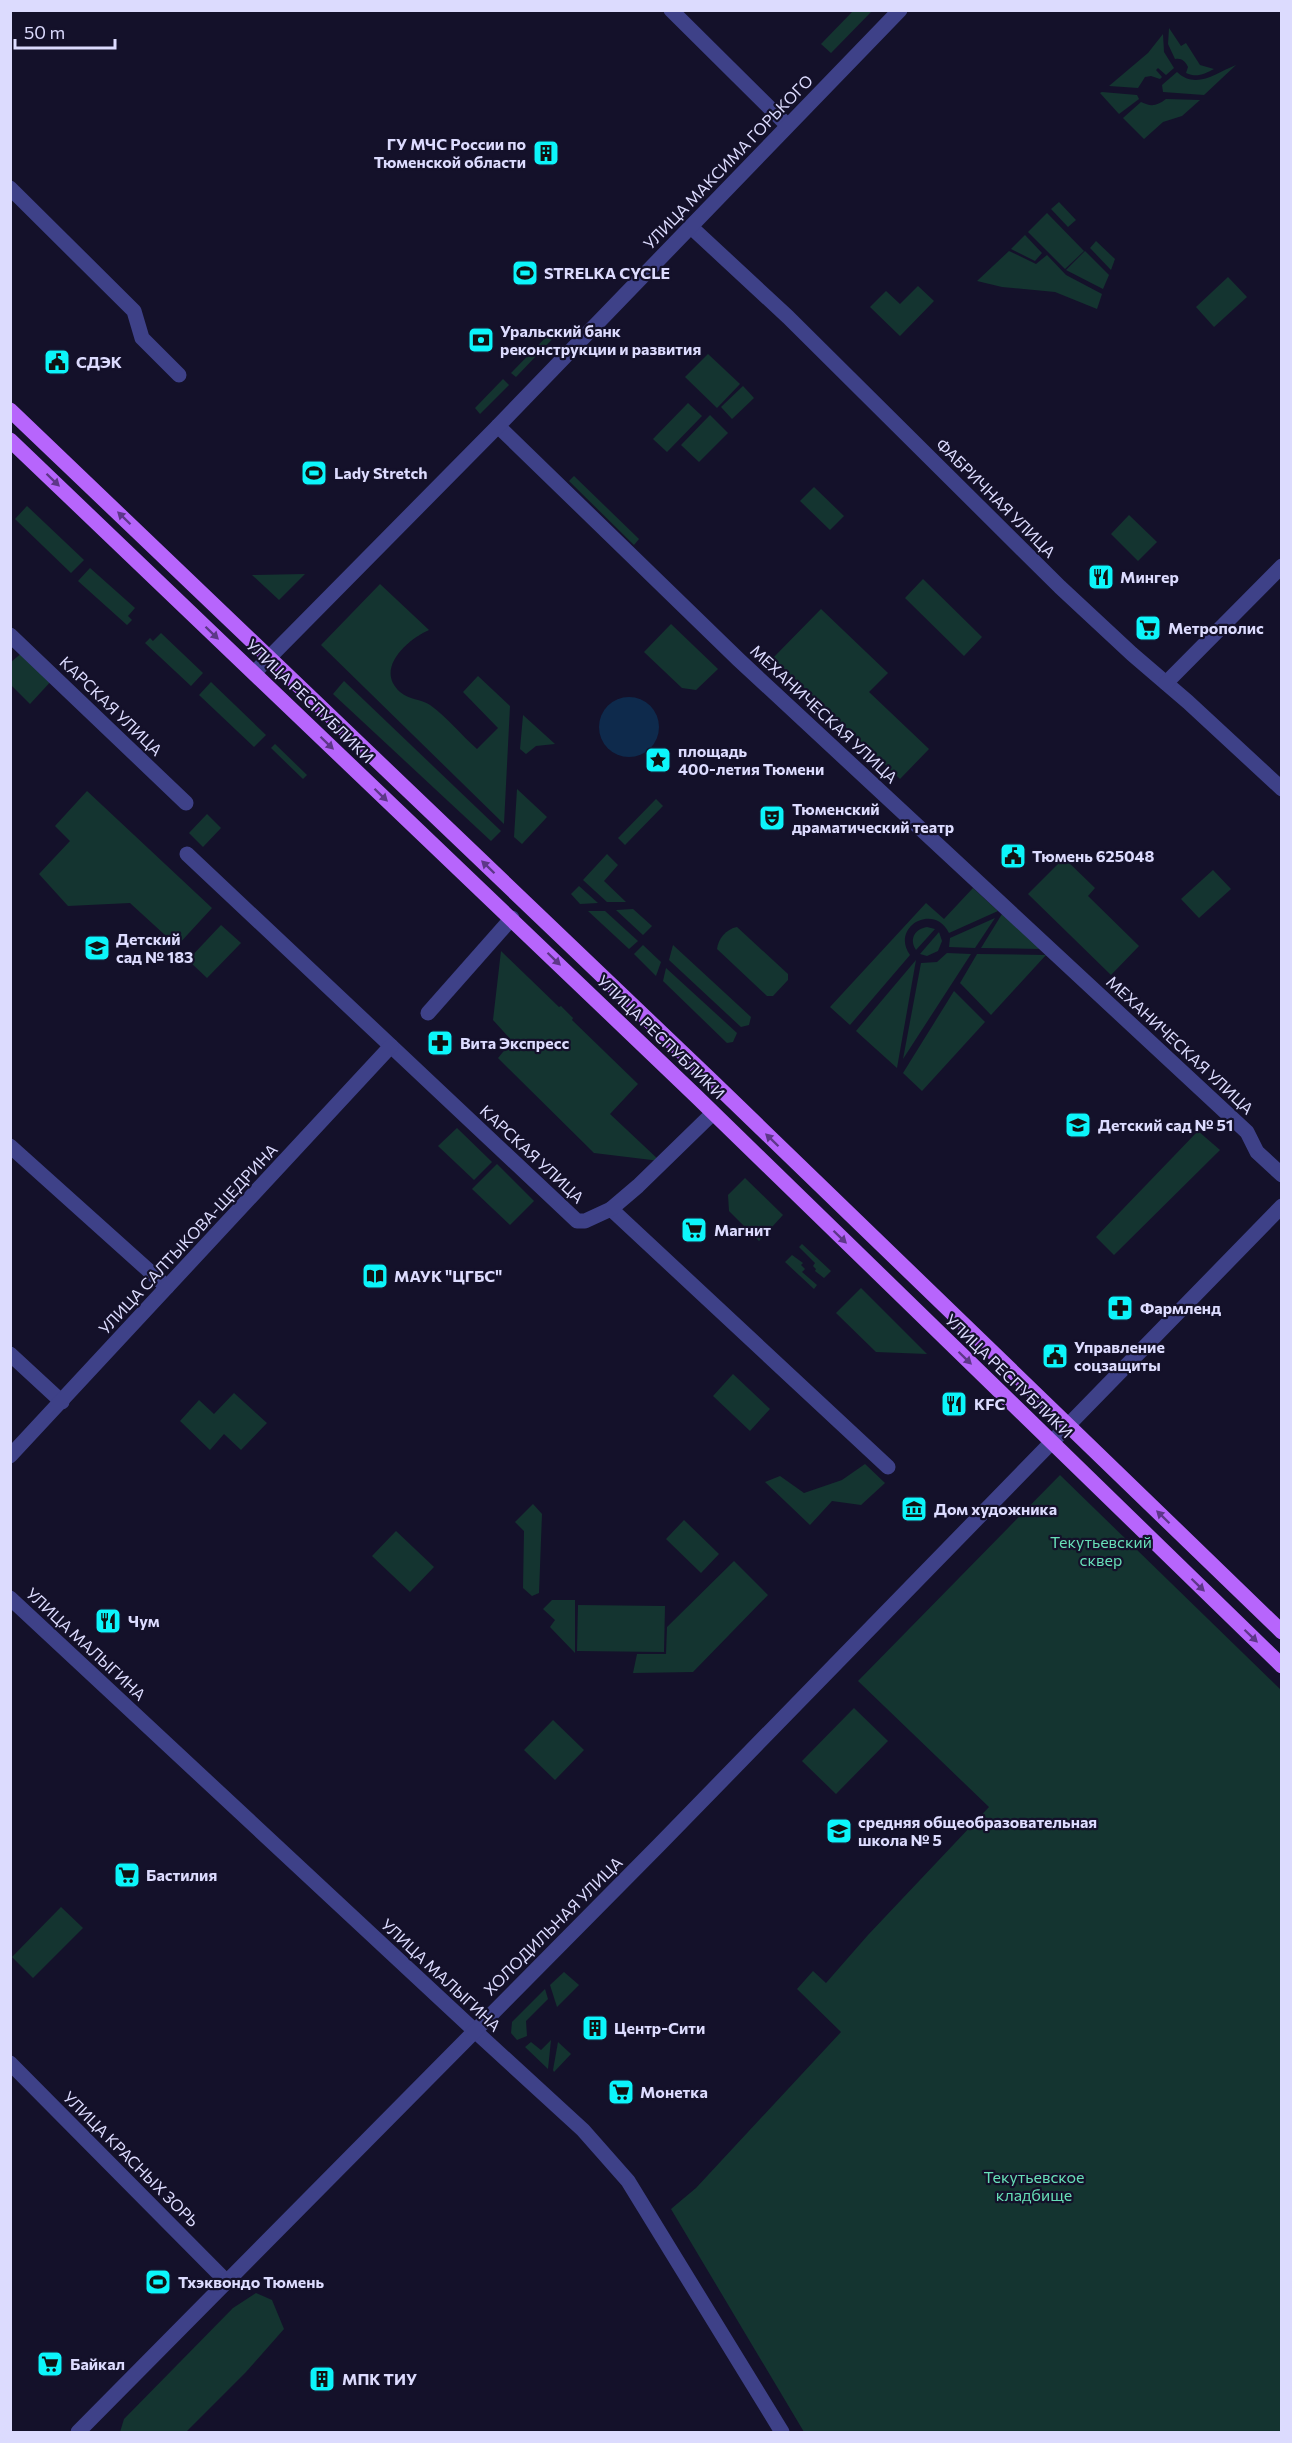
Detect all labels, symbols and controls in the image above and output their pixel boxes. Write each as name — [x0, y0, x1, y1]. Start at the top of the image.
scale bar — [15, 12, 116, 50]
text: 50 m — [24, 21, 65, 43]
street label: УЛИЦА МАКСИМА ГОРЬКОГО — [639, 70, 816, 253]
place label: ГУ МЧС России по Тюменской области — [374, 134, 526, 171]
building icon: ГУ МЧС России по Тюменской области — [531, 138, 561, 168]
sports icon: STRELKA CYCLE — [510, 258, 540, 288]
place label: STRELKA CYCLE — [544, 263, 670, 282]
place label: Уральский банк реконструкции и развития — [500, 321, 701, 358]
bank icon: Уральский банк реконструкции и развития — [466, 325, 496, 355]
public building icon: СДЭК — [42, 347, 72, 377]
place label: СДЭК — [76, 352, 122, 371]
street label: ФАБРИЧНАЯ УЛИЦА — [933, 434, 1060, 561]
sports icon: Lady Stretch — [299, 458, 329, 488]
place label: Lady Stretch — [334, 463, 428, 482]
one-way arrow — [45, 473, 60, 487]
one-way arrow — [117, 512, 131, 526]
restaurant icon: Мингер — [1086, 562, 1116, 592]
place label: Мингер — [1120, 567, 1179, 586]
supermarket icon: Метрополис — [1133, 613, 1163, 643]
place label: Метрополис — [1168, 618, 1264, 637]
one-way arrow — [204, 626, 219, 639]
street label: УЛИЦА РЕСПУБЛИКИ — [243, 635, 378, 766]
street label: МЕХАНИЧЕСКАЯ УЛИЦА — [747, 640, 902, 787]
street label: КАРСКАЯ УЛИЦА — [56, 652, 167, 759]
one-way arrow — [320, 736, 334, 750]
place label: площадь 400-летия Тюмени — [678, 741, 824, 778]
place icon: площадь 400-летия Тюмени — [643, 745, 673, 775]
one-way arrow — [374, 787, 388, 801]
place label: Тюменский драматический театр — [792, 799, 954, 836]
theatre icon: Тюменский драматический театр — [757, 803, 787, 833]
public building icon: Тюмень 625048 — [998, 841, 1028, 871]
place label: Тюмень 625048 — [1032, 846, 1154, 865]
one-way arrow — [481, 861, 495, 875]
place label: Детский сад № 183 — [116, 929, 193, 966]
school or university icon: Детский сад № 183 — [82, 933, 112, 963]
one-way arrow — [546, 952, 561, 966]
street label: УЛИЦА РЕСПУБЛИКИ — [594, 971, 729, 1102]
street label: МЕХАНИЧЕСКАЯ УЛИЦА — [1103, 971, 1258, 1118]
pharmacy icon: Вита Экспресс — [425, 1028, 455, 1058]
place label: Вита Экспресс — [460, 1033, 569, 1052]
street label: КАРСКАЯ УЛИЦА — [476, 1101, 588, 1207]
school or university icon: Детский сад № 51 — [1063, 1110, 1093, 1140]
place label: Детский сад № 51 — [1098, 1115, 1233, 1134]
one-way arrow — [766, 1133, 780, 1147]
street label: УЛИЦА САЛТЫКОВА-ЩЕДРИНА — [94, 1139, 281, 1338]
supermarket icon: Магнит — [679, 1215, 709, 1245]
place label: Магнит — [714, 1220, 771, 1239]
one-way arrow — [833, 1229, 847, 1243]
library icon: МАУК "ЦГБС" — [360, 1261, 390, 1291]
place label: МАУК "ЦГБС" — [394, 1266, 502, 1285]
pharmacy icon: Фармленд — [1105, 1293, 1135, 1323]
place label: Фармленд — [1140, 1298, 1221, 1317]
street label: УЛИЦА РЕСПУБЛИКИ — [942, 1310, 1077, 1441]
place label: Управление соцзащиты — [1074, 1337, 1165, 1374]
public building icon: Управление соцзащиты — [1040, 1341, 1070, 1371]
one-way arrow — [958, 1351, 972, 1365]
restaurant icon: KFC — [939, 1389, 969, 1419]
place label: KFC — [974, 1394, 1005, 1413]
museum icon: Дом художника — [899, 1494, 929, 1524]
place label: Дом художника — [934, 1499, 1057, 1518]
one-way arrow — [1156, 1511, 1170, 1525]
park label: Текутьевский сквер — [1050, 1532, 1152, 1569]
one-way arrow — [1190, 1578, 1205, 1592]
street label: УЛИЦА МАЛЫГИНА — [23, 1583, 150, 1704]
restaurant icon: Чум — [93, 1606, 123, 1636]
place label: Чум — [128, 1611, 160, 1630]
one-way arrow — [1243, 1629, 1258, 1643]
place label: средняя общеобразовательная школа № 5 — [858, 1812, 1097, 1849]
school or university icon: средняя общеобразовательная школа № 5 — [824, 1816, 854, 1846]
street label: ХОЛОДИЛЬНАЯ УЛИЦА — [479, 1852, 626, 1999]
supermarket icon: Бастилия — [112, 1860, 142, 1890]
place label: Бастилия — [146, 1865, 217, 1884]
street label: УЛИЦА МАЛЫГИНА — [378, 1914, 505, 2035]
building icon: Центр-Сити — [580, 2013, 610, 2043]
place label: Центр-Сити — [614, 2018, 705, 2037]
supermarket icon: Монетка — [606, 2077, 636, 2107]
place label: Монетка — [640, 2082, 708, 2101]
street label: УЛИЦА КРАСНЫХ ЗОРЬ — [60, 2087, 203, 2230]
park label: Текутьевское кладбище — [983, 2167, 1085, 2204]
sports icon: Тхэквондо Тюмень — [143, 2267, 173, 2297]
place label: Тхэквондо Тюмень — [178, 2272, 324, 2291]
supermarket icon: Байкал — [35, 2349, 65, 2379]
place label: Байкал — [70, 2354, 125, 2373]
building icon: МПК ТИУ — [307, 2364, 337, 2394]
place label: МПК ТИУ — [342, 2369, 417, 2388]

